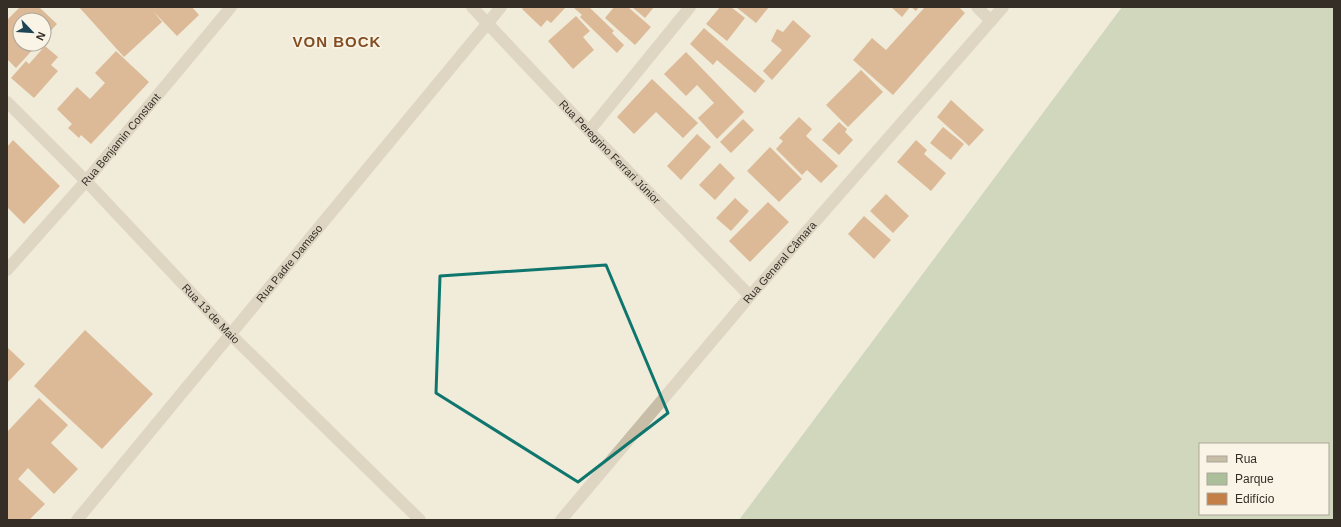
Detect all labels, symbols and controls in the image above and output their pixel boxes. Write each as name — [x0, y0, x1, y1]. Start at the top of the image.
north arrow — [12, 12, 52, 52]
text: N — [34, 30, 48, 42]
district label: VON BOCK — [293, 33, 381, 50]
street label: Rua Benjamin Constant — [79, 91, 162, 188]
street label: Rua Peregrino Ferrari Júnior — [557, 98, 663, 207]
street label: Rua General Câmara — [741, 218, 819, 306]
street label: Rua Padre Damaso — [254, 222, 325, 304]
street label: Rua 13 de Maio — [180, 281, 242, 346]
legend — [1199, 443, 1329, 515]
text: Rua — [1235, 452, 1257, 466]
text: Parque — [1235, 472, 1274, 486]
text: Edifício — [1235, 492, 1275, 506]

